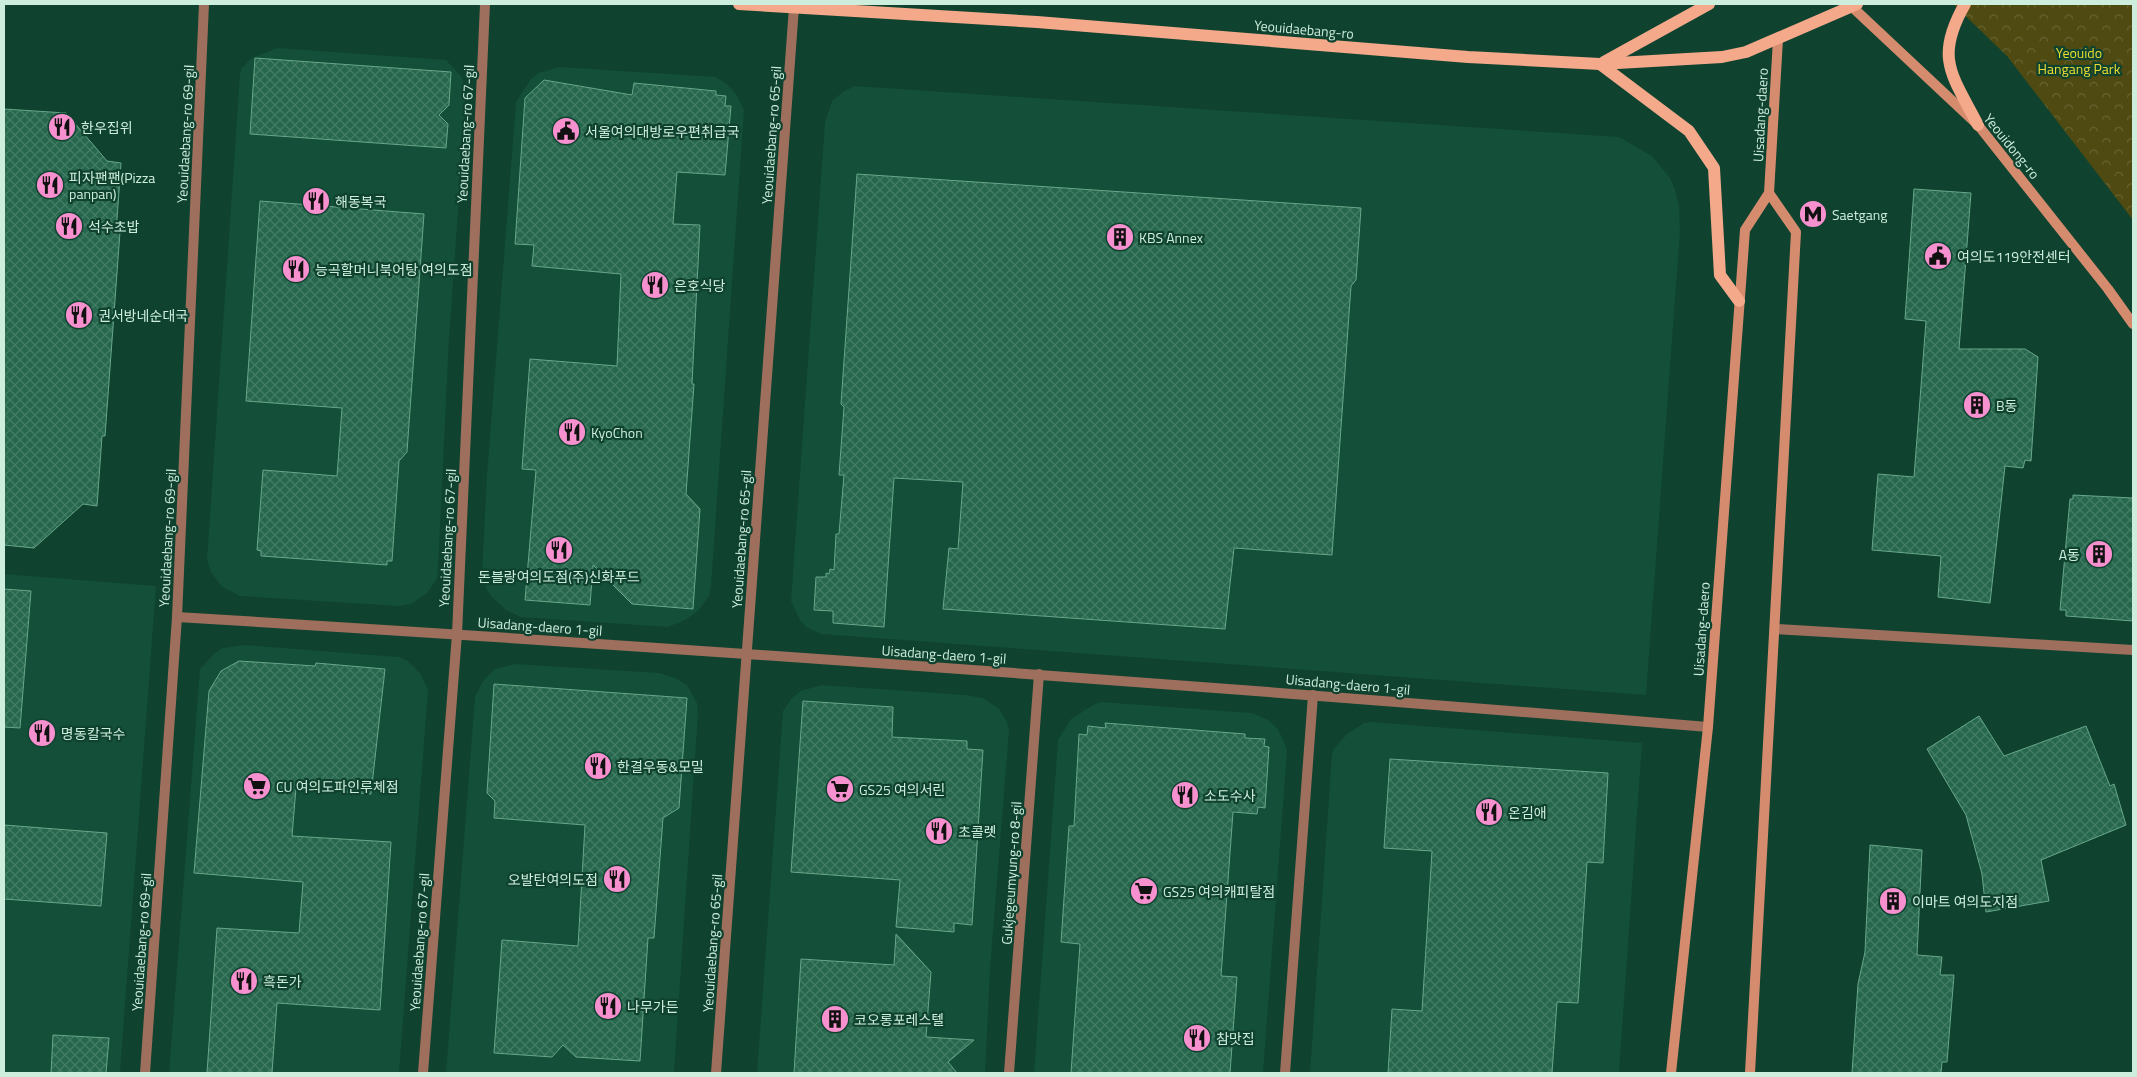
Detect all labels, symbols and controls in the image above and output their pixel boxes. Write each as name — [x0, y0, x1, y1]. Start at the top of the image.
street label: Yeouidaebang-ro — [1253, 14, 1355, 44]
park label: Yeouido Hangang Park — [2038, 42, 2121, 79]
street label: Yeouidaebang-ro 69-gil — [171, 64, 199, 204]
street label: Yeouidaebang-ro 67-gil — [451, 64, 479, 204]
street label: Yeouidaebang-ro 65-gil — [756, 65, 786, 205]
street label: Uisadang-daero — [1747, 67, 1773, 163]
street label: Yeouidong-ro — [1979, 109, 2045, 183]
restaurant icon: 한우집위 — [47, 112, 77, 142]
public building icon: 서울여의대방로우편취급국 — [551, 116, 581, 146]
place label: 한우집위 — [81, 117, 133, 138]
place label: 서울여의대방로우편취급국 — [585, 121, 740, 142]
place label: 피자팬팬(Pizza panpan) — [69, 167, 155, 204]
restaurant icon: 피자팬팬(Pizza panpan) — [35, 170, 65, 200]
restaurant icon: 해동복국 — [301, 186, 331, 216]
place label: 해동복국 — [335, 191, 387, 212]
metro station icon: Saetgang — [1798, 199, 1828, 229]
place label: Saetgang — [1832, 204, 1887, 225]
restaurant icon: 석수초밥 — [54, 211, 84, 241]
place label: 석수초밥 — [88, 216, 140, 237]
building icon: KBS Annex — [1105, 222, 1135, 252]
place label: KBS Annex — [1139, 227, 1204, 248]
public building icon: 여의도119안전센터 — [1923, 241, 1953, 271]
place label: 여의도119안전센터 — [1957, 246, 2071, 267]
restaurant icon: 능곡할머니북어탕 여의도점 — [281, 254, 311, 284]
place label: 능곡할머니북어탕 여의도점 — [315, 259, 473, 280]
restaurant icon: 은호식당 — [640, 270, 670, 300]
place label: 은호식당 — [674, 275, 726, 296]
restaurant icon: 권서방네순대국 — [64, 300, 94, 330]
place label: 권서방네순대국 — [98, 305, 188, 326]
building icon: B동 — [1962, 390, 1992, 420]
place label: B동 — [1996, 395, 2018, 416]
restaurant icon: KyoChon — [557, 417, 587, 447]
place label: KyoChon — [591, 422, 643, 443]
street label: Yeouidaebang-ro 69-gil — [153, 468, 181, 608]
street label: Yeouidaebang-ro 67-gil — [433, 468, 461, 608]
street label: Yeouidaebang-ro 65-gil — [726, 469, 756, 609]
restaurant icon: 돈블랑여의도점(주)신화푸드 — [544, 535, 574, 565]
building icon: A동 — [2084, 539, 2114, 569]
place label: A동 — [2059, 544, 2080, 565]
place label: 돈블랑여의도점(주)신화푸드 — [478, 566, 640, 587]
street label: Uisadang-daero — [1687, 581, 1715, 677]
street label: Uisadang-daero 1-gil — [477, 611, 603, 641]
street label: Uisadang-daero 1-gil — [881, 639, 1007, 669]
street label: Uisadang-daero 1-gil — [1285, 668, 1411, 700]
restaurant icon: 명동칼국수 — [27, 718, 57, 748]
place label: 명동칼국수 — [61, 723, 126, 744]
restaurant icon: 한결우동&모밀 — [583, 751, 613, 781]
place label: 한결우동&모밀 — [617, 756, 704, 777]
supermarket icon: CU 여의도파인루체점 — [242, 771, 272, 801]
supermarket icon: GS25 여의서린 — [825, 774, 855, 804]
place label: CU 여의도파인루체점 — [276, 776, 399, 797]
place label: GS25 여의서린 — [859, 779, 946, 800]
restaurant icon: 소도수사 — [1170, 780, 1200, 810]
place label: 소도수사 — [1204, 785, 1256, 806]
restaurant icon: 온김애 — [1474, 797, 1504, 827]
street label: Gukjegeumyung-ro 8-gil — [996, 801, 1026, 945]
place label: 온김애 — [1508, 802, 1547, 823]
restaurant icon: 초콜렛 — [924, 816, 954, 846]
place label: 초콜렛 — [958, 821, 997, 842]
restaurant icon: 오발탄여의도점 — [602, 864, 632, 894]
place label: 오발탄여의도점 — [508, 869, 598, 890]
street label: Yeouidaebang-ro 69-gil — [126, 872, 156, 1012]
street label: Yeouidaebang-ro 67-gil — [404, 872, 434, 1012]
street label: Yeouidaebang-ro 65-gil — [697, 873, 727, 1013]
supermarket icon: GS25 여의캐피탈점 — [1129, 876, 1159, 906]
place label: GS25 여의캐피탈점 — [1163, 881, 1275, 902]
building icon: 이마트 여의도지점 — [1878, 886, 1908, 916]
place label: 이마트 여의도지점 — [1912, 891, 2018, 912]
restaurant icon: 흑돈가 — [229, 966, 259, 996]
place label: 흑돈가 — [263, 971, 302, 992]
restaurant icon: 나무가든 — [593, 991, 623, 1021]
place label: 나무가든 — [627, 996, 679, 1017]
building icon: 코오롱포레스텔 — [820, 1004, 850, 1034]
place label: 코오롱포레스텔 — [854, 1009, 944, 1030]
restaurant icon: 참맛집 — [1182, 1023, 1212, 1053]
place label: 참맛집 — [1216, 1028, 1255, 1049]

